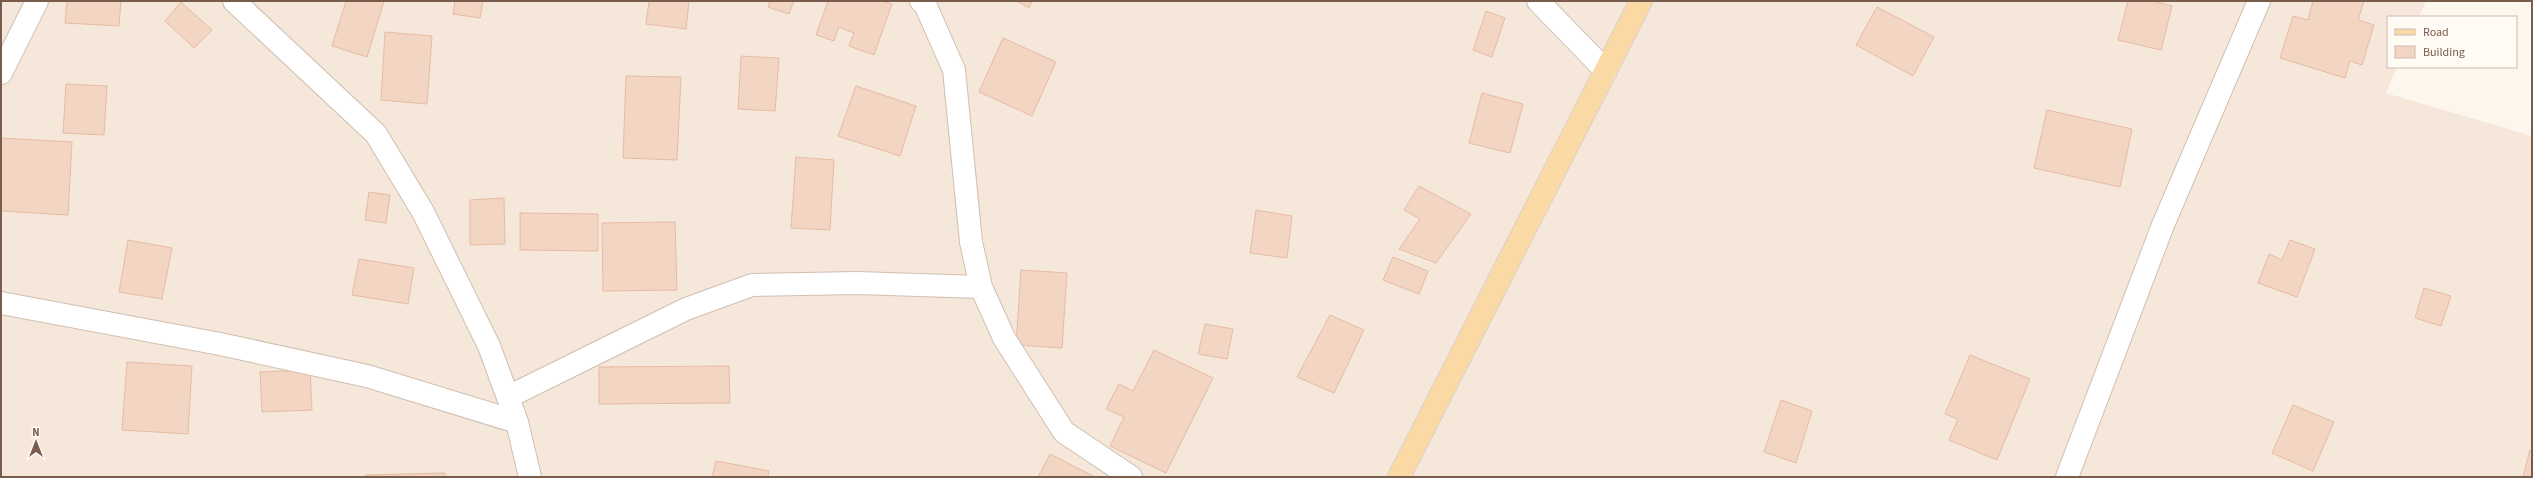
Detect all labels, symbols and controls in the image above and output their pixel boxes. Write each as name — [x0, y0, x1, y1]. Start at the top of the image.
legend — [2387, 16, 2517, 68]
text: Road — [2423, 24, 2449, 41]
text: Building — [2423, 44, 2465, 61]
north arrow — [16, 422, 56, 462]
text: N — [32, 425, 40, 440]

